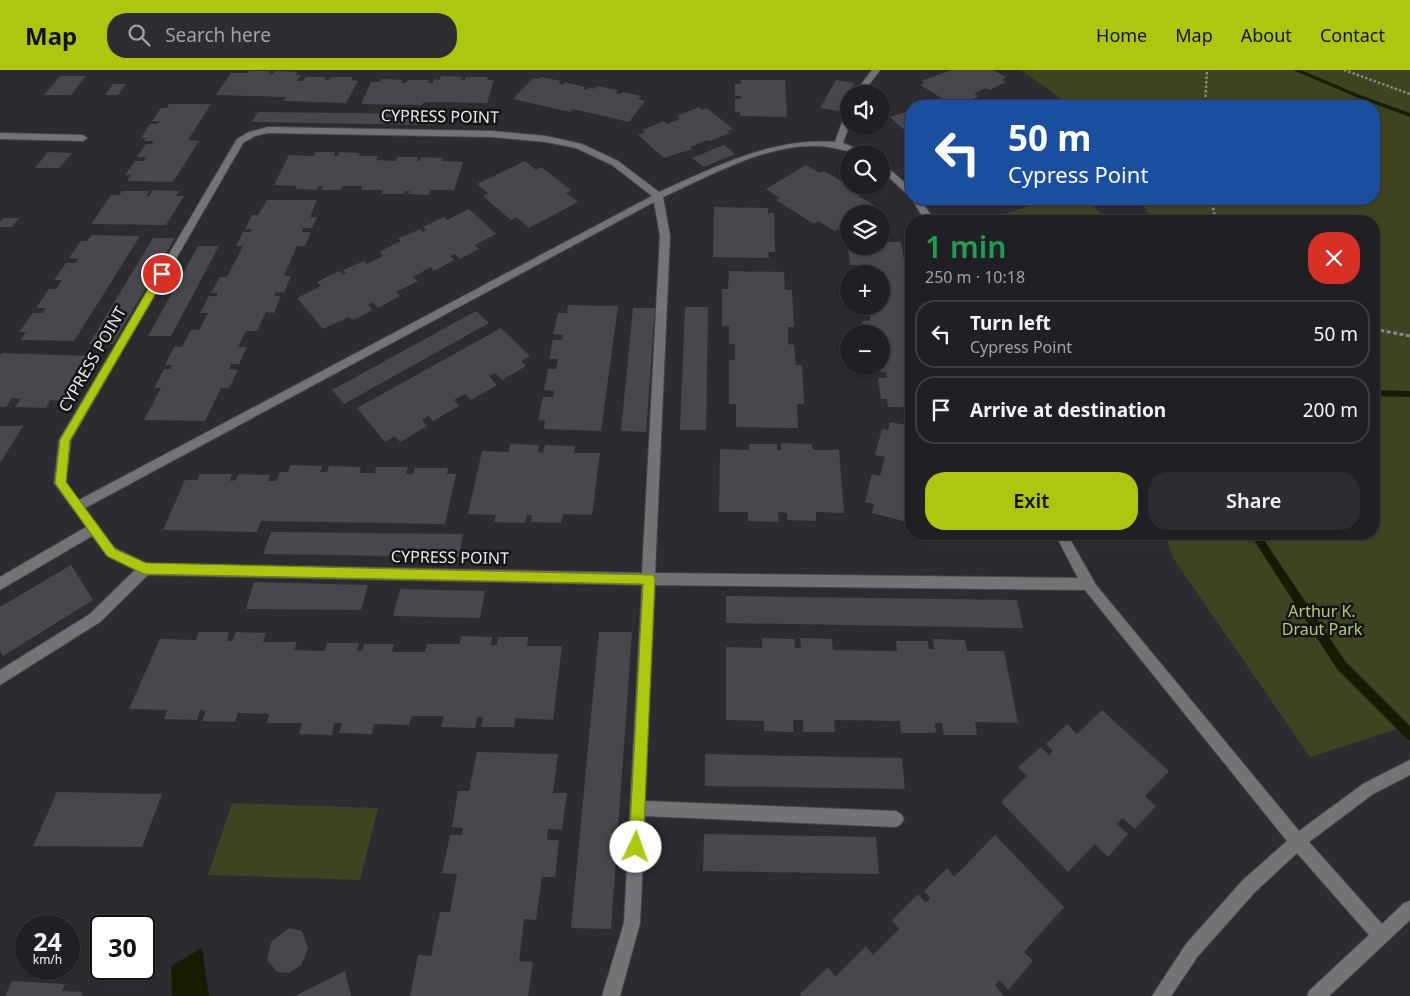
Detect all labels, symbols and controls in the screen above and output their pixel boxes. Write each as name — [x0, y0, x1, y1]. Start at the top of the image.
search box — [107, 13, 457, 58]
text: Map — [25, 19, 77, 52]
icon: search — [125, 21, 153, 49]
text: Search here — [165, 22, 271, 48]
text: Home — [1096, 23, 1147, 47]
text: Map — [1175, 23, 1213, 47]
text: About — [1241, 23, 1292, 47]
text: Contact — [1320, 23, 1385, 47]
map controls — [840, 85, 890, 375]
button: sound — [840, 85, 890, 135]
street label: CYPRESS POINT — [381, 104, 499, 128]
text: 50 m — [1008, 114, 1091, 161]
icon: left — [925, 120, 990, 185]
button: search — [840, 145, 890, 195]
text: Cypress Point — [1008, 159, 1148, 189]
button: layers — [840, 205, 890, 255]
text: 1 min — [925, 226, 1006, 267]
button: close — [1308, 232, 1360, 284]
pin — [141, 253, 183, 295]
icon: arrive — [148, 260, 176, 288]
button: + — [840, 265, 890, 315]
text: 250 m · 10:18 — [925, 266, 1025, 288]
street label: CYPRESS POINT — [53, 302, 131, 416]
text: Turn left — [970, 310, 1051, 336]
icon: left — [927, 320, 955, 348]
text: 50 m — [1314, 321, 1358, 347]
button: − — [840, 325, 890, 375]
text: Cypress Point — [970, 336, 1072, 358]
icon: arrive — [927, 396, 955, 424]
text: Arrive at destination — [970, 397, 1166, 423]
text: 200 m — [1303, 397, 1358, 423]
button: Exit — [925, 472, 1138, 530]
button: Share — [1148, 472, 1360, 530]
street label: CYPRESS POINT — [391, 545, 509, 569]
park label: Arthur K. Draut Park — [1282, 600, 1363, 640]
position arrow — [609, 820, 661, 872]
speed limit sign: 30 — [90, 915, 155, 980]
text: 24 — [33, 924, 62, 958]
text: km/h — [33, 951, 62, 968]

